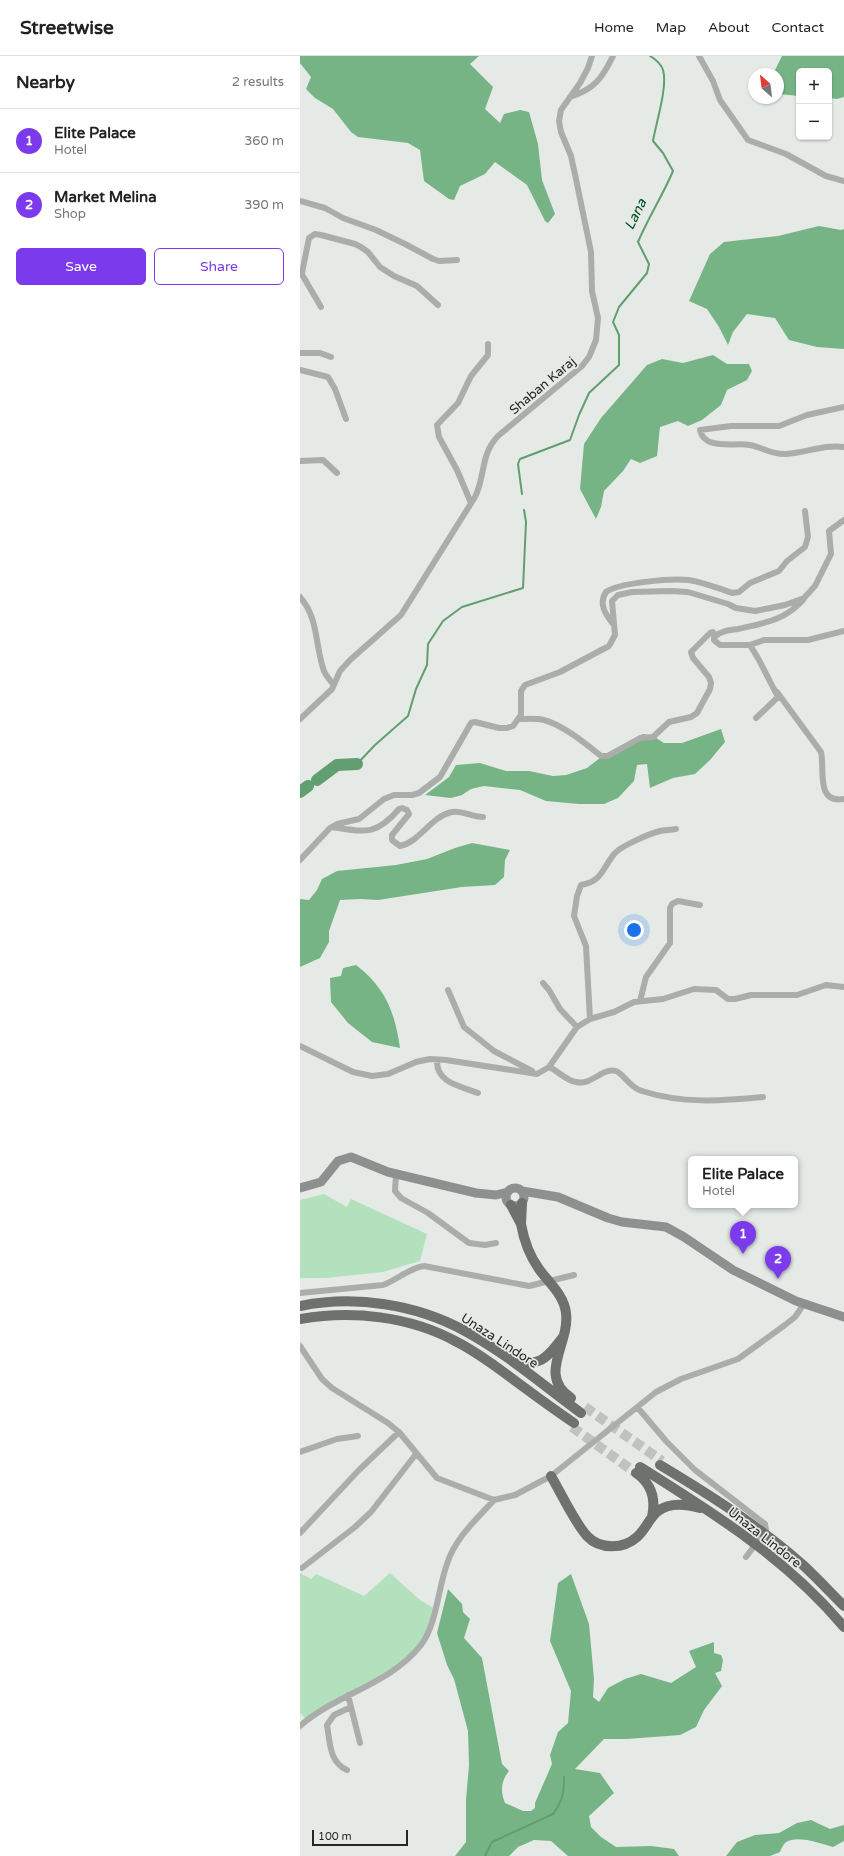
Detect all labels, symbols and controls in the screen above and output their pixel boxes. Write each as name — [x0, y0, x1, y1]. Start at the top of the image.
text: Streetwise — [20, 17, 114, 39]
text: Home — [594, 19, 634, 36]
text: Map — [656, 19, 686, 36]
text: About — [708, 19, 750, 36]
text: Contact — [772, 19, 824, 36]
north arrow — [748, 68, 784, 104]
map controls — [796, 68, 832, 140]
button: + — [796, 68, 832, 104]
text: Nearby — [16, 72, 75, 93]
text: 2 results — [232, 74, 284, 90]
button: − — [796, 104, 832, 140]
text: Elite Palace — [54, 124, 136, 142]
text: 1 — [25, 133, 33, 149]
text: 360 m — [244, 133, 284, 149]
text: Hotel — [54, 142, 87, 158]
text: Market Melina — [54, 188, 157, 206]
water label: Lana — [621, 195, 651, 232]
text: 2 — [25, 197, 33, 213]
text: 390 m — [244, 197, 284, 213]
text: Shop — [54, 206, 86, 222]
button: Save — [16, 248, 146, 285]
button: Share — [154, 248, 284, 285]
street label: Shaban Karaj — [506, 353, 579, 418]
your location — [624, 920, 644, 940]
popup — [688, 1156, 798, 1208]
text: Elite Palace — [702, 1165, 784, 1183]
text: Hotel — [702, 1183, 735, 1199]
pin: 1 — [730, 1221, 756, 1254]
pin: 2 — [765, 1246, 791, 1279]
street label: Unaza Lindore — [458, 1310, 541, 1372]
street label: Unaza Lindore — [724, 1504, 804, 1571]
scale bar — [312, 1828, 408, 1847]
text: 100 m — [318, 1830, 352, 1843]

